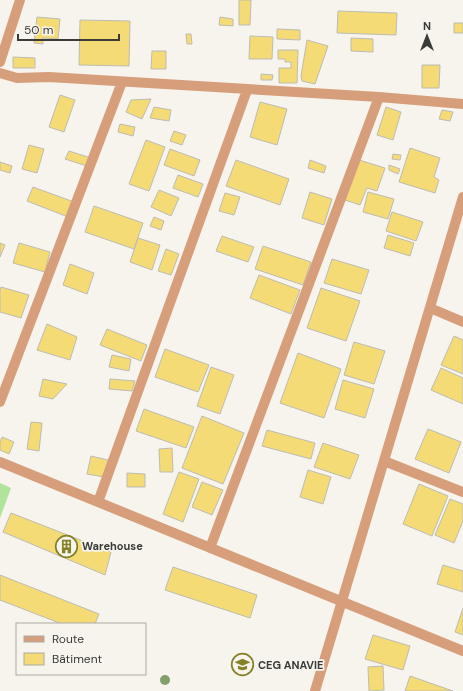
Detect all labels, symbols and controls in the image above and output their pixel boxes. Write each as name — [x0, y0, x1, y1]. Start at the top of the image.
scale bar — [18, 16, 119, 42]
north arrow — [407, 16, 447, 56]
text: N — [423, 19, 431, 33]
text: 50 m — [24, 22, 53, 38]
building icon: Warehouse — [53, 533, 79, 559]
place label: Warehouse — [82, 539, 143, 553]
legend — [16, 623, 146, 675]
text: Route — [52, 631, 84, 647]
text: Bâtiment — [52, 651, 103, 667]
school or university icon: CEG ANAVIE — [230, 652, 256, 678]
place label: CEG ANAVIE — [258, 658, 324, 672]

